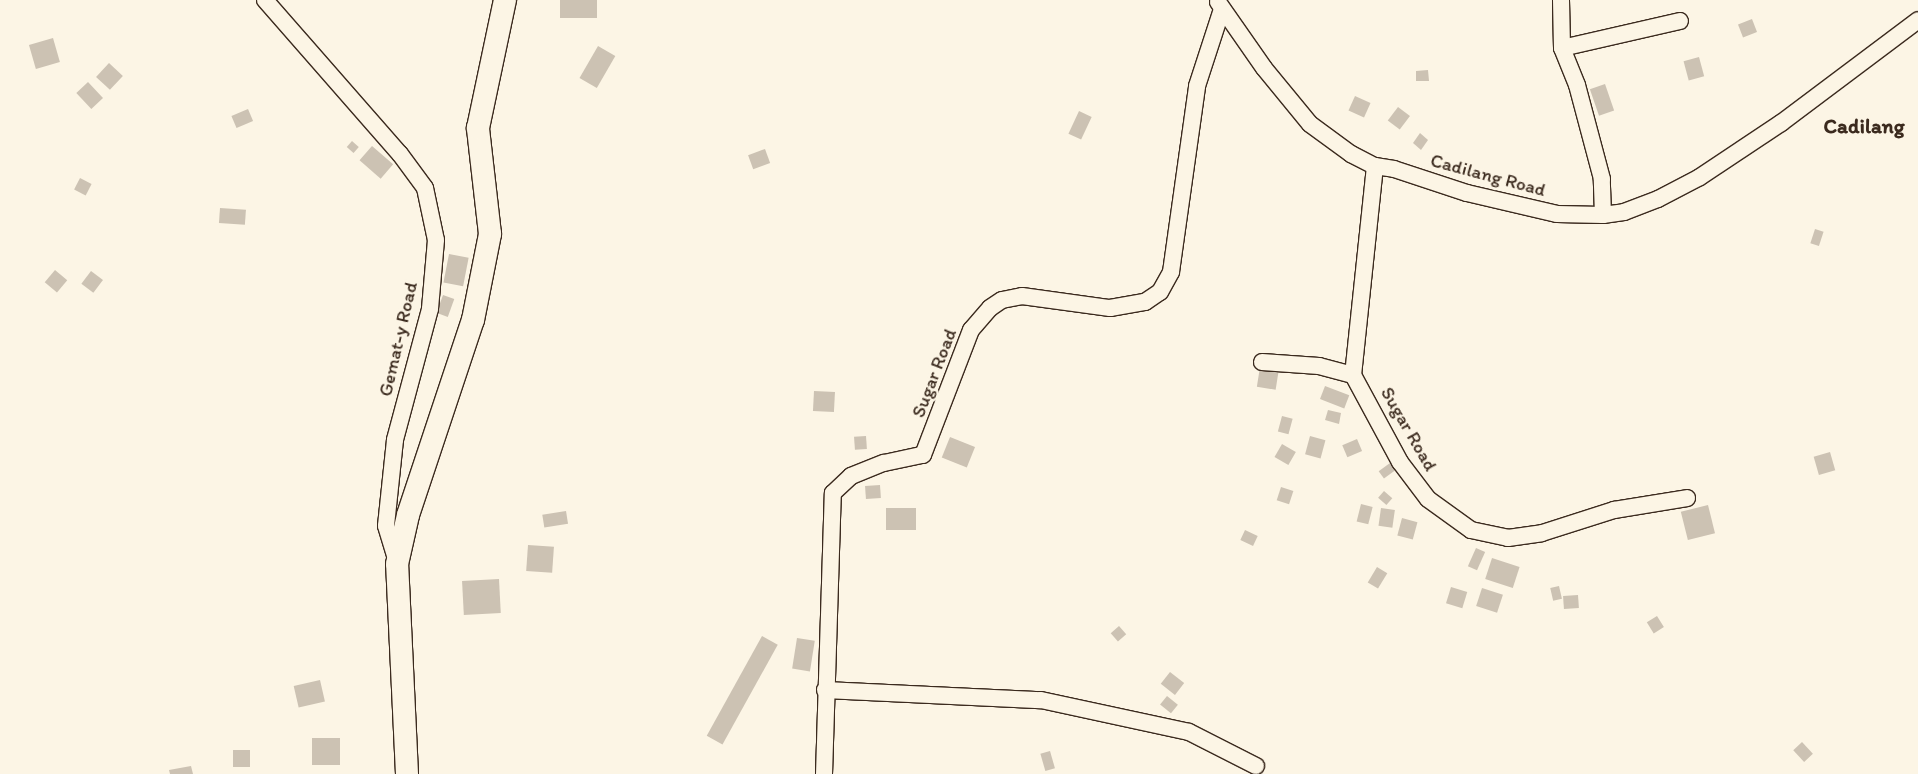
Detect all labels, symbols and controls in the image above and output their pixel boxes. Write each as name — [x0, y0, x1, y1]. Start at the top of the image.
district label: Cadilang — [1824, 113, 1904, 139]
street label: Cadilang Road — [1428, 149, 1548, 201]
street label: Gemat-y Road — [374, 280, 422, 398]
street label: Sugar Road — [907, 326, 961, 420]
street label: Sugar Road — [1376, 383, 1442, 475]

